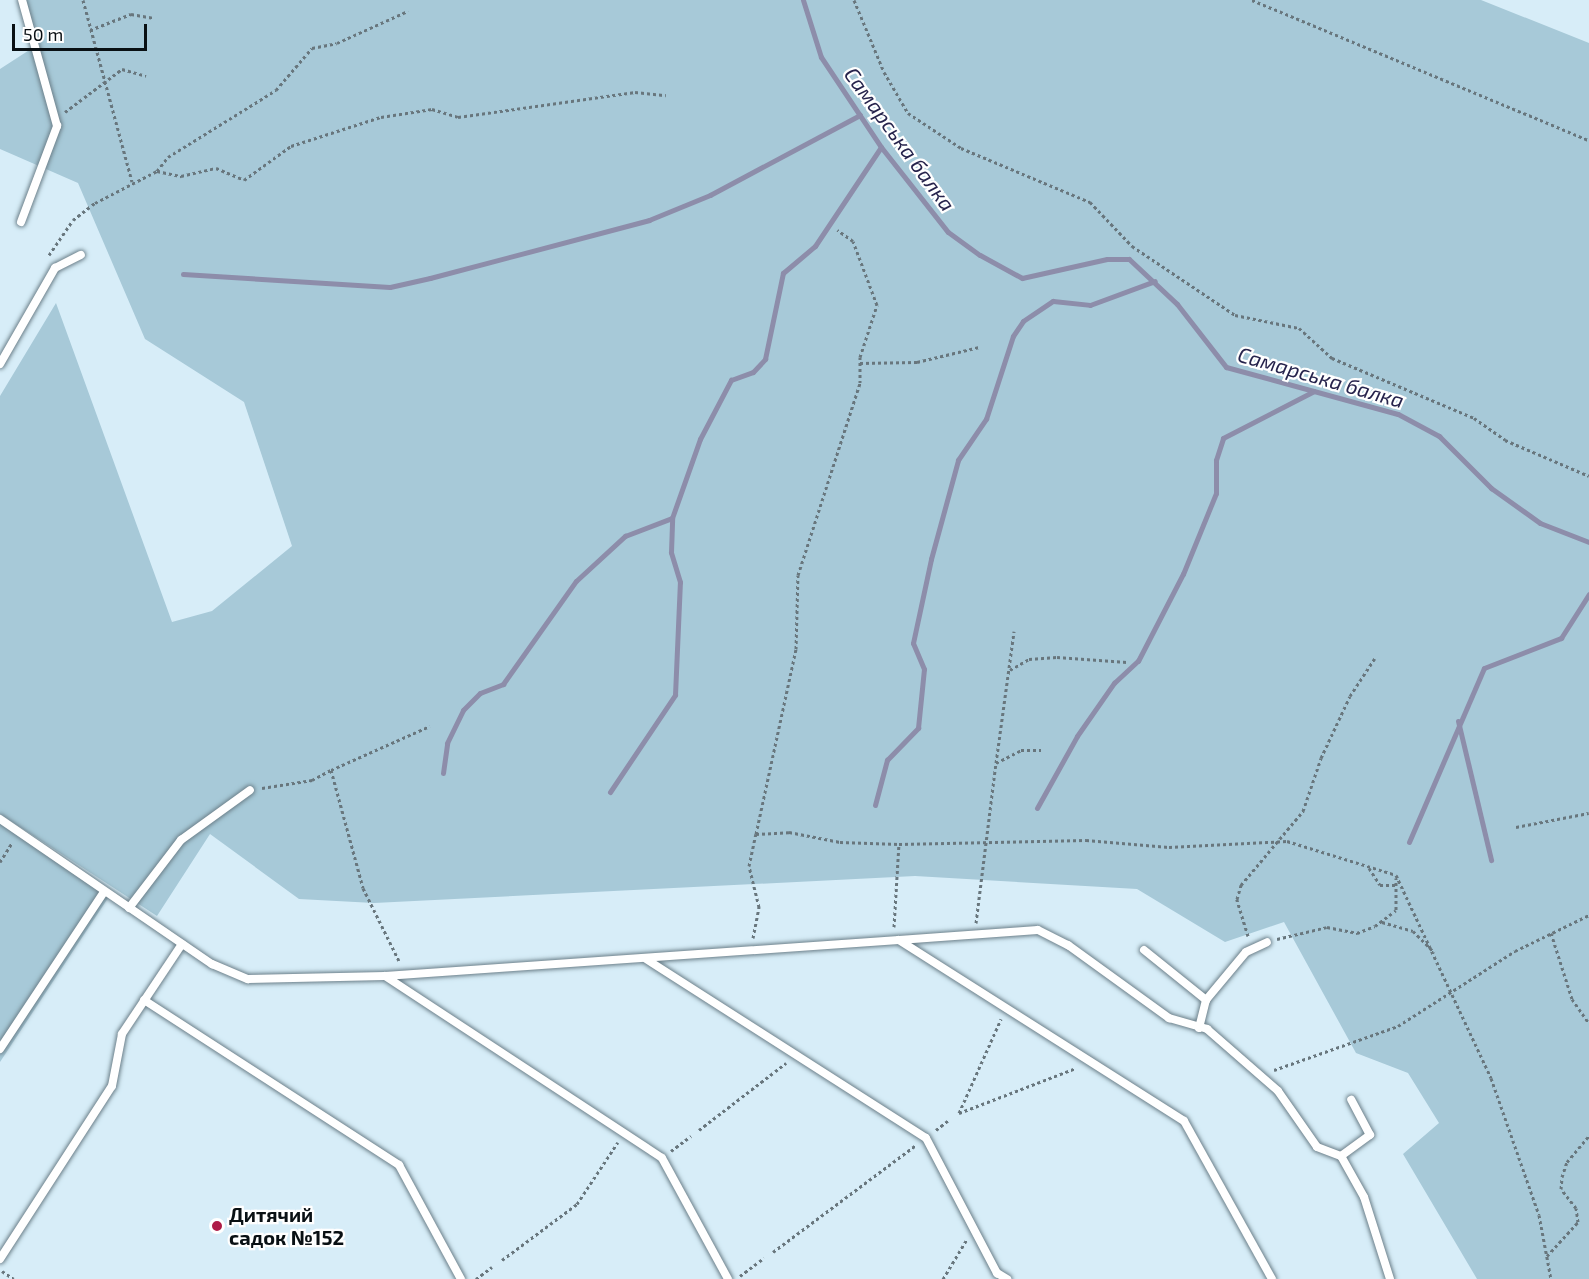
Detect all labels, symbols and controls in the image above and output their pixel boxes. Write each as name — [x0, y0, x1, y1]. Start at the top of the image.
scale bar — [15, 12, 150, 50]
text: 50 m — [23, 23, 63, 45]
water label: Самарська балка — [839, 62, 961, 216]
water label: Самарська балка — [1235, 341, 1407, 413]
place label: Дитячий садок №152 — [229, 1202, 344, 1249]
marker: Дитячий садок №152 — [210, 1219, 224, 1233]

